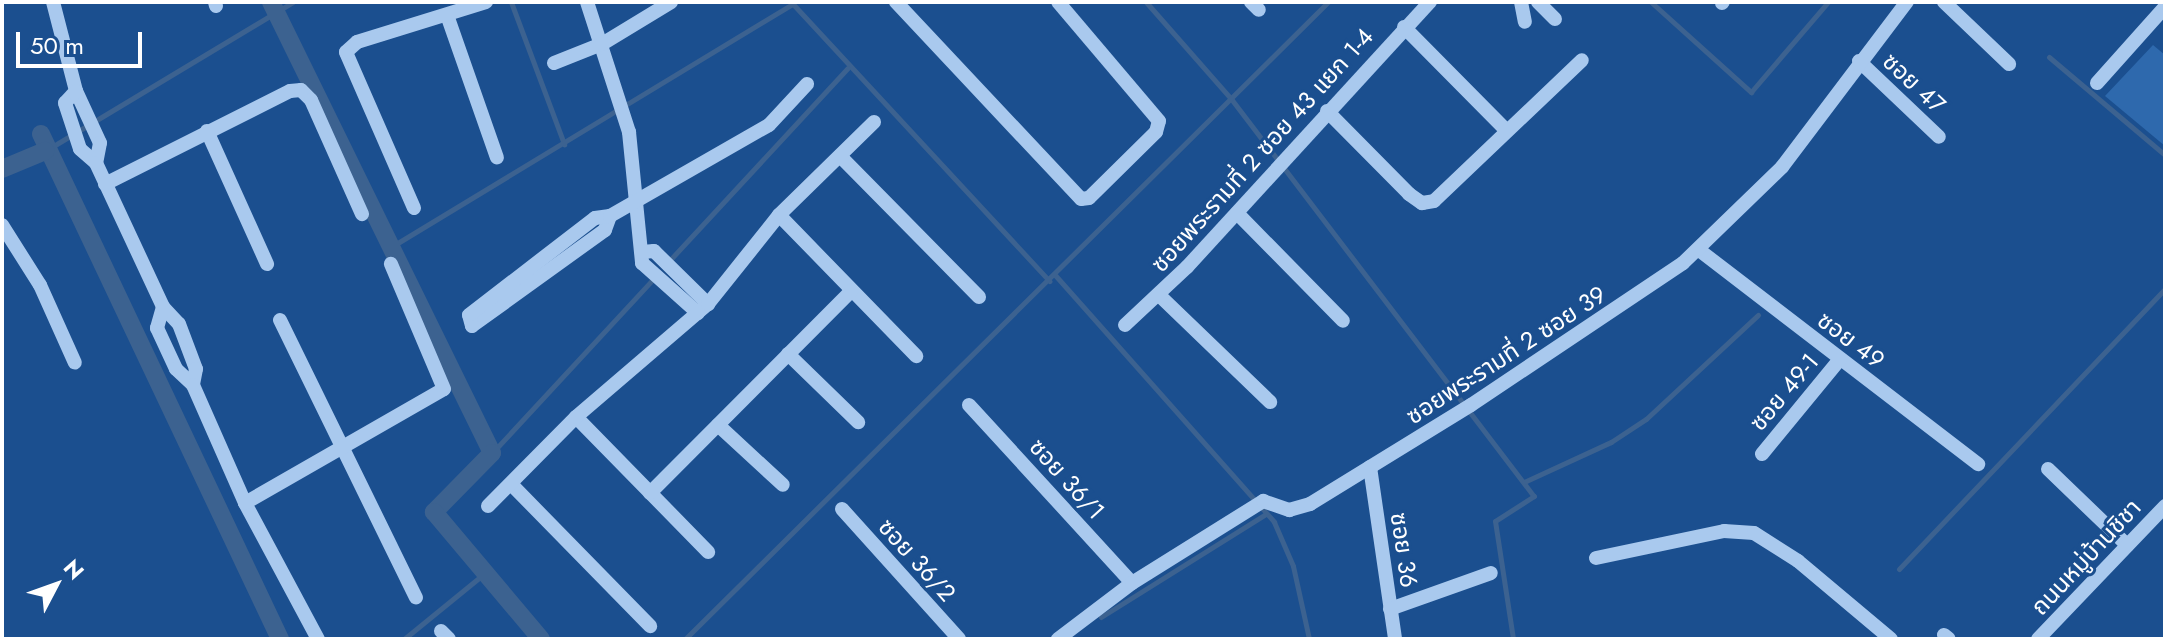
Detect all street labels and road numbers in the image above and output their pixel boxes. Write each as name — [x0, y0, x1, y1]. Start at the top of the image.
street label: ซอยพระรามที่ 2 ซอย 43 แยก 1-4 — [1145, 22, 1379, 278]
street label: ซอย 47 — [1877, 47, 1951, 119]
street label: ซอยพระรามที่ 2 ซอย 39 — [1401, 280, 1611, 430]
street label: ซอย 49 — [1812, 306, 1890, 374]
street label: ซอย 49-1 — [1743, 347, 1825, 437]
street label: ซอย 36/1 — [1023, 433, 1111, 525]
street label: ถนนหมู่บ้านชิชา — [2025, 493, 2147, 621]
street label: ซอย 36 — [1384, 511, 1424, 589]
street label: ซอย 36/2 — [872, 513, 962, 607]

